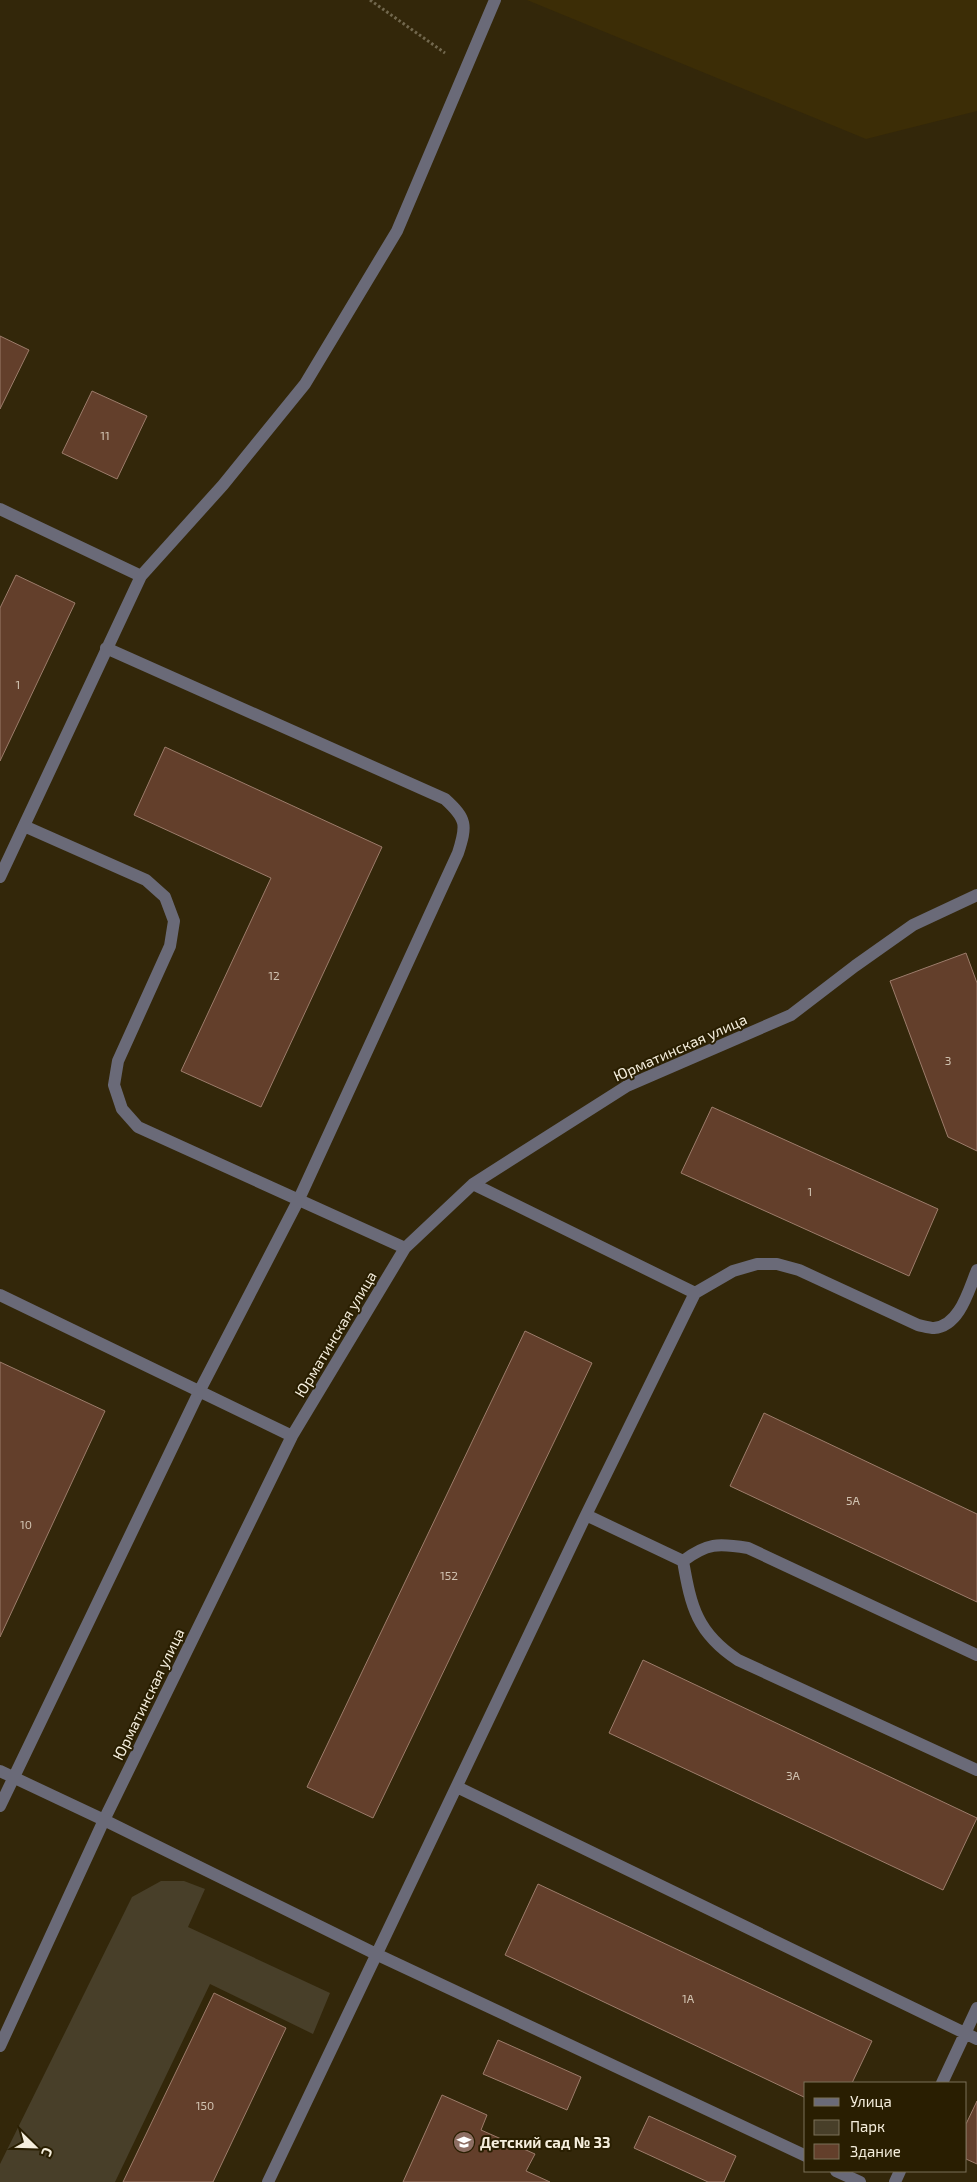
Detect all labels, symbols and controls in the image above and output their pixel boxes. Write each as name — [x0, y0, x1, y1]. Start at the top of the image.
house number: 11 — [100, 428, 110, 442]
house number: 1 — [16, 677, 20, 691]
house number: 12 — [268, 968, 280, 982]
street label: Юрматинская улица — [611, 1009, 750, 1085]
house number: 3 — [945, 1053, 951, 1067]
house number: 1 — [808, 1184, 812, 1198]
street label: Юрматинская улица — [290, 1268, 381, 1401]
house number: 5А — [846, 1493, 860, 1507]
house number: 10 — [20, 1517, 32, 1531]
house number: 152 — [440, 1568, 458, 1582]
street label: Юрматинская улица — [108, 1625, 189, 1763]
house number: 3А — [786, 1768, 801, 1782]
house number: 1А — [682, 1991, 695, 2005]
legend — [804, 2082, 967, 2172]
text: Улица — [850, 2092, 892, 2110]
house number: 150 — [196, 2098, 214, 2112]
text: Парк — [850, 2117, 885, 2135]
north arrow — [10, 2122, 60, 2172]
school or university icon: Детский сад № 33 — [452, 2130, 476, 2154]
place label: Детский сад № 33 — [480, 2133, 611, 2151]
text: Здание — [850, 2142, 901, 2160]
text: С — [38, 2145, 57, 2159]

